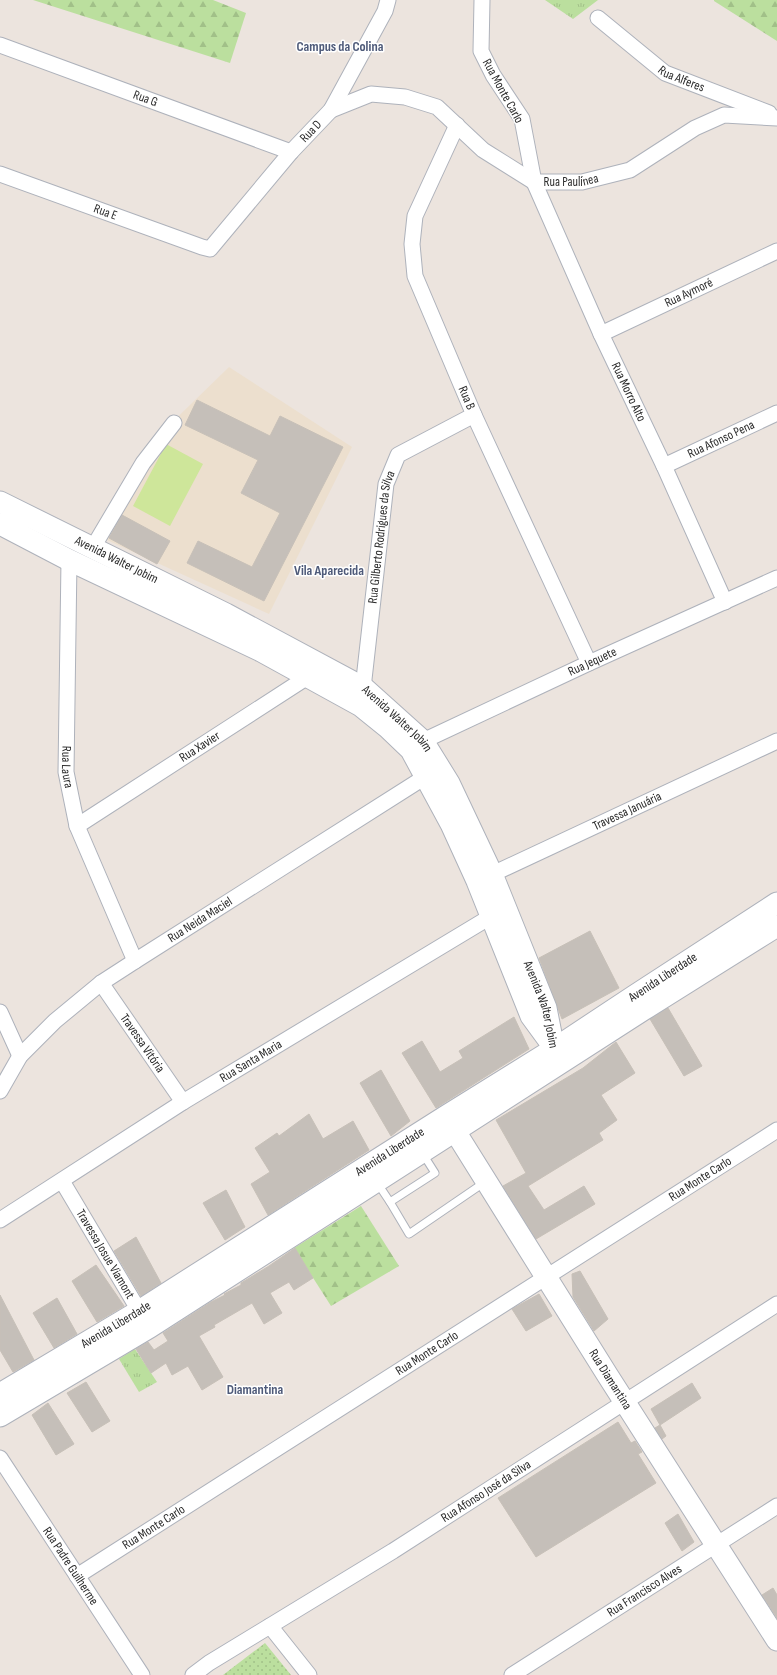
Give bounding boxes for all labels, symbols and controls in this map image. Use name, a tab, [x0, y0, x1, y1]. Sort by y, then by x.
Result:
district label: Campus da Colina	[297, 38, 384, 55]
street label: Rua Monte Carlo	[479, 56, 527, 126]
street label: Rua Alferes	[654, 62, 707, 96]
street label: Rua G	[131, 87, 160, 110]
street label: Rua D	[296, 117, 325, 146]
street label: Rua Paulínea	[544, 170, 600, 190]
street label: Rua E	[91, 200, 119, 224]
street label: Rua Aymoré	[662, 274, 715, 311]
street label: Rua Morro Alto	[608, 360, 650, 424]
street label: Rua B	[455, 384, 479, 412]
street label: Rua Afonso Pena	[685, 417, 757, 462]
street label: Rua Gilberto Rodrigues da Silva	[365, 468, 399, 605]
street label: Avenida Walter Jobim	[71, 532, 161, 587]
district label: Vila Aparecida	[294, 562, 364, 579]
street label: Rua Jequete	[565, 644, 619, 680]
street label: Avenida Walter Jobim	[358, 681, 436, 755]
street label: Rua Xavier	[176, 728, 223, 766]
street label: Rua Laura	[58, 746, 77, 789]
street label: Travessa Januária	[590, 788, 664, 834]
street label: Rua Neida Maciel	[165, 893, 235, 946]
street label: Avenida Liberdade	[625, 949, 700, 1006]
street label: Avenida Walter Jobim	[519, 958, 562, 1050]
street label: Travessa Vitória	[117, 1011, 168, 1076]
street label: Rua Santa Maria	[217, 1036, 285, 1086]
street label: Avenida Liberdade	[351, 1124, 427, 1180]
street label: Rua Monte Carlo	[666, 1153, 735, 1205]
street label: Travessa Josue Viamont	[73, 1206, 138, 1302]
street label: Avenida Liberdade	[77, 1298, 154, 1352]
street label: Rua Monte Carlo	[393, 1327, 461, 1379]
street label: Rua Diamantina	[585, 1346, 635, 1413]
district label: Diamantina	[227, 1381, 284, 1398]
street label: Rua Afonso José da Silva	[438, 1456, 534, 1526]
street label: Rua Monte Carlo	[119, 1501, 188, 1553]
street label: Rua Padre Guilherme	[39, 1524, 102, 1608]
street label: Rua Francisco Alves	[604, 1561, 685, 1620]

